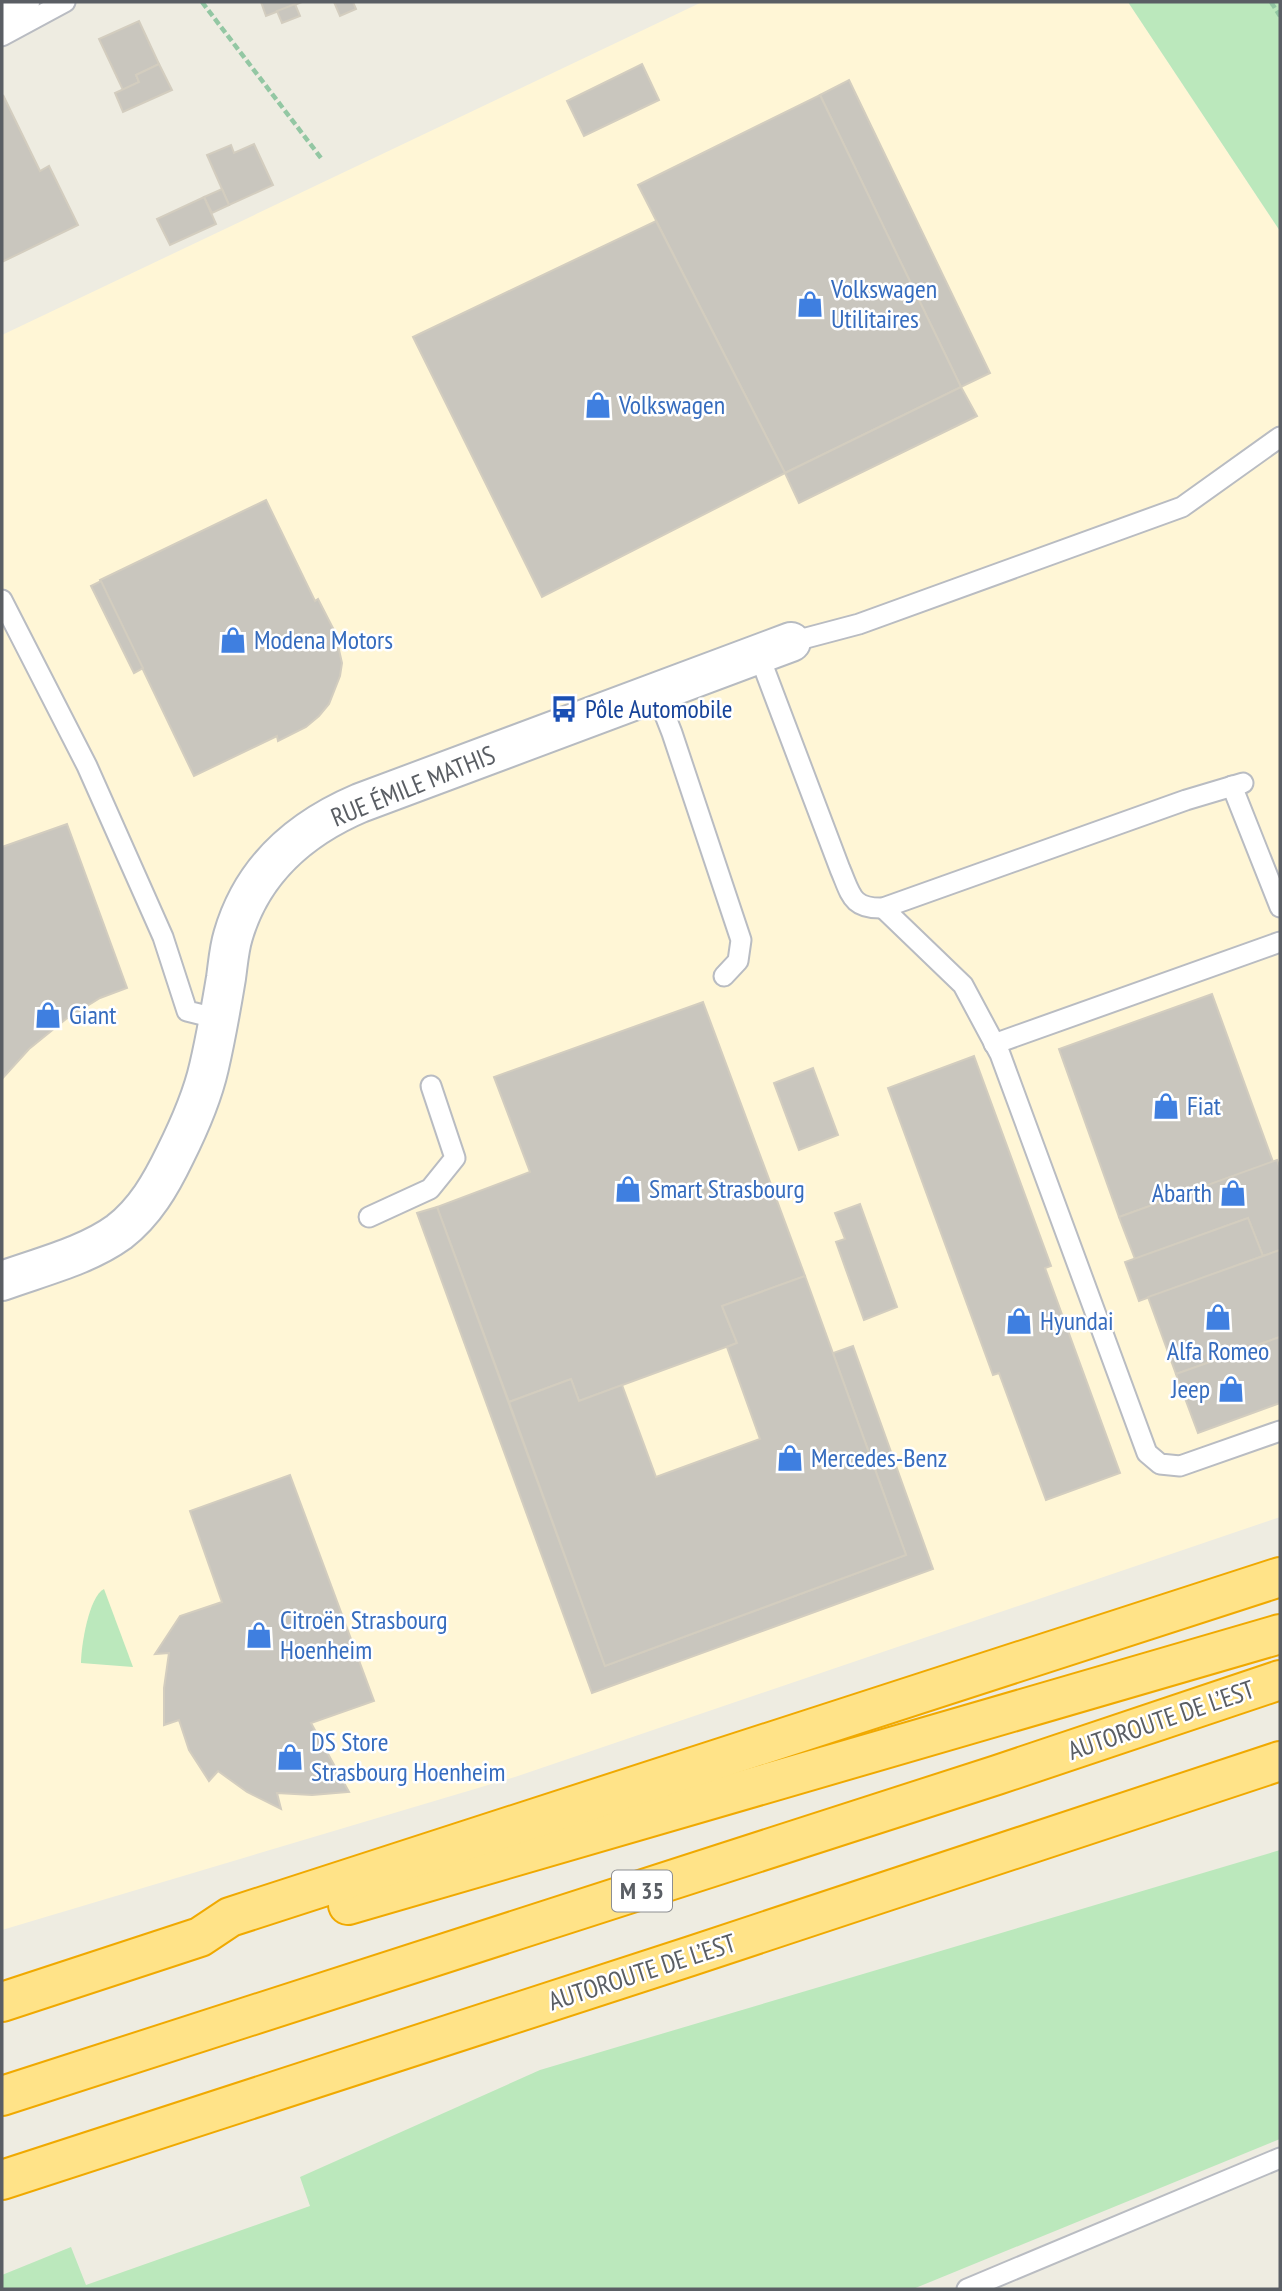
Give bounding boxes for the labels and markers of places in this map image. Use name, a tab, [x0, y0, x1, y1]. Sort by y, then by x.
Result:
place label: Volkswagen Utilitaires	[830, 272, 937, 335]
shop icon: Volkswagen Utilitaires	[795, 289, 825, 319]
place label: Volkswagen	[618, 388, 725, 421]
shop icon: Volkswagen	[583, 390, 613, 420]
place label: Modena Motors	[254, 623, 393, 656]
shop icon: Modena Motors	[218, 625, 248, 655]
place label: Pôle Automobile	[585, 692, 732, 725]
bus stop icon: Pôle Automobile	[549, 694, 579, 724]
place label: Giant	[69, 998, 116, 1031]
shop icon: Giant	[33, 1000, 63, 1030]
place label: Fiat	[1187, 1089, 1221, 1122]
shop icon: Fiat	[1151, 1091, 1181, 1121]
place label: Smart Strasbourg	[649, 1172, 805, 1205]
shop icon: Smart Strasbourg	[613, 1174, 643, 1204]
place label: Abarth	[1152, 1176, 1212, 1209]
shop icon: Abarth	[1218, 1178, 1248, 1208]
shop icon: Alfa Romeo	[1203, 1302, 1233, 1332]
place label: Hyundai	[1040, 1304, 1114, 1337]
shop icon: Hyundai	[1004, 1306, 1034, 1336]
place label: Alfa Romeo	[1167, 1334, 1269, 1367]
place label: Jeep	[1170, 1372, 1210, 1405]
shop icon: Jeep	[1216, 1374, 1246, 1404]
place label: Mercedes-Benz	[811, 1441, 947, 1474]
shop icon: Mercedes-Benz	[775, 1443, 805, 1473]
place label: Citroën Strasbourg Hoenheim	[280, 1603, 447, 1666]
shop icon: Citroën Strasbourg Hoenheim	[244, 1620, 274, 1650]
place label: DS Store Strasbourg Hoenheim	[311, 1725, 505, 1788]
shop icon: DS Store Strasbourg Hoenheim	[275, 1742, 305, 1772]

